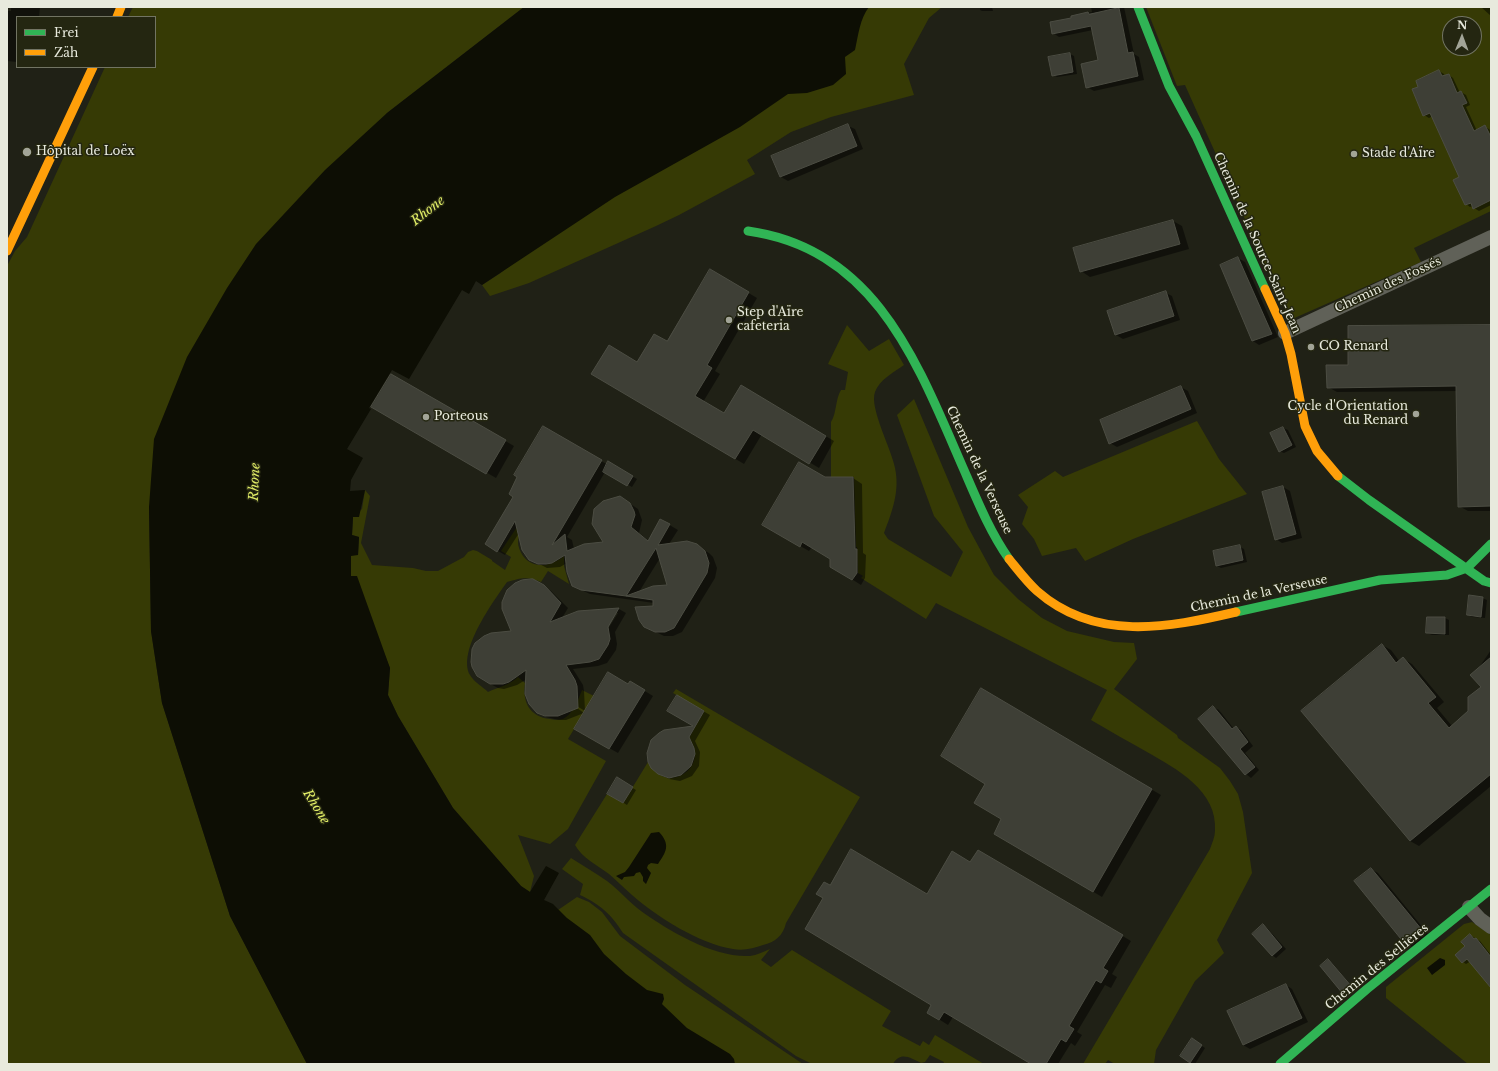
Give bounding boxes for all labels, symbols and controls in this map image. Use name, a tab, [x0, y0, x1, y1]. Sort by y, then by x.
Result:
legend	[16, 16, 156, 68]
north arrow	[1442, 16, 1482, 56]
text: N	[1457, 18, 1467, 32]
text: Frei	[54, 25, 79, 40]
text: Zäh	[54, 45, 78, 60]
place label: Hôpital de Loëx	[36, 145, 134, 159]
marker: Hôpital de Loëx	[21, 146, 33, 158]
place label: Stade d'Aïre	[1362, 147, 1435, 161]
marker: Stade d'Aïre	[1349, 149, 1359, 159]
street label: Chemin de la Source-Saint-Jean	[1210, 150, 1304, 336]
water label: Rhone	[408, 193, 448, 229]
street label: Chemin des Fossés	[1332, 254, 1444, 316]
place label: Step d'Aïre cafeteria	[737, 306, 803, 334]
marker: Step d'Aïre cafeteria	[724, 315, 734, 325]
place label: CO Renard	[1319, 340, 1388, 354]
marker: CO Renard	[1306, 342, 1316, 352]
place label: Cycle d'Orientation du Renard	[1287, 400, 1408, 428]
street label: Chemin de la Verseuse	[943, 404, 1015, 536]
marker: Cycle d'Orientation du Renard	[1411, 409, 1421, 419]
place label: Porteous	[434, 410, 488, 424]
marker: Porteous	[421, 412, 431, 422]
water label: Rhone	[246, 463, 264, 501]
street label: Chemin de la Verseuse	[1189, 572, 1329, 616]
water label: Rhone	[299, 787, 333, 827]
street label: Chemin des Sellières	[1322, 921, 1432, 1013]

